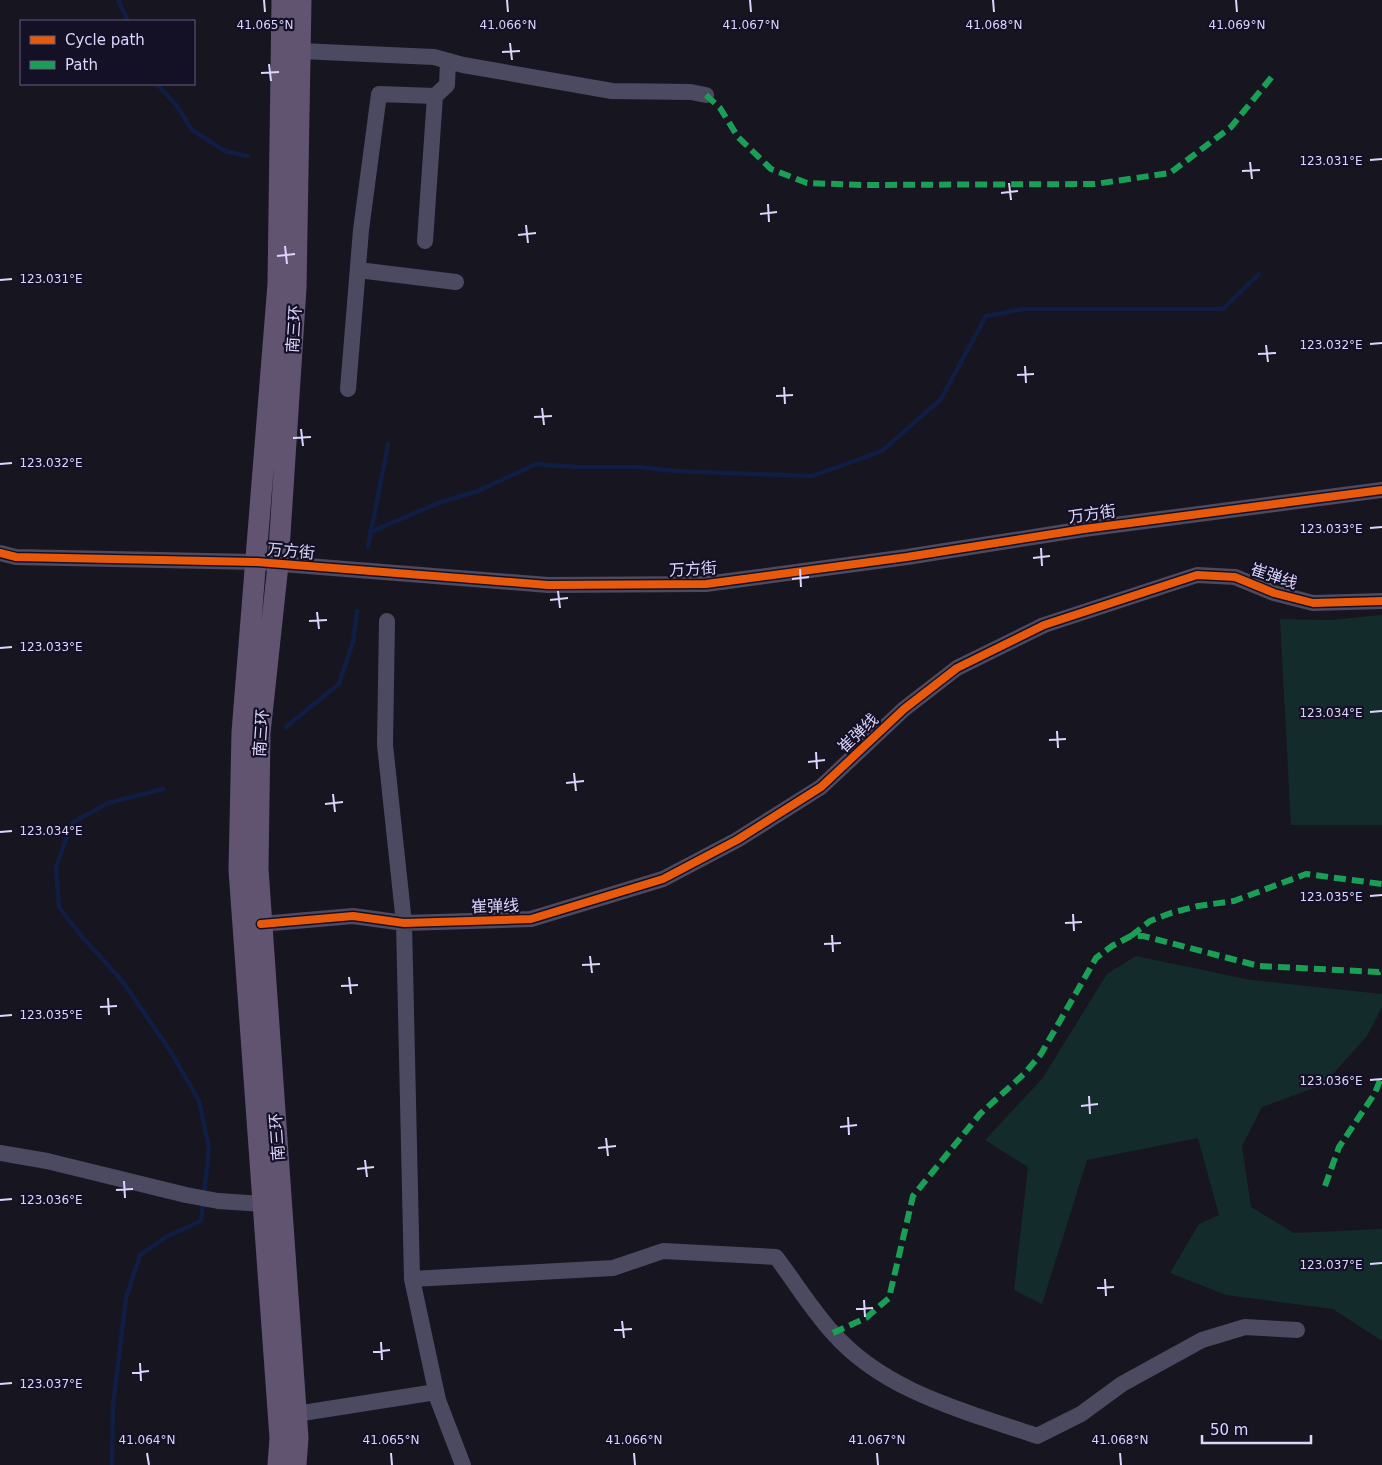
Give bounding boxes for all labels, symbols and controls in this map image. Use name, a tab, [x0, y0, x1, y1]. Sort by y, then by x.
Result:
text: 41.065°N	[237, 18, 293, 32]
text: 41.066°N	[480, 18, 536, 32]
text: 41.067°N	[723, 18, 779, 32]
text: 41.068°N	[966, 18, 1022, 32]
text: 41.069°N	[1209, 18, 1265, 32]
legend	[20, 20, 195, 85]
text: Cycle path	[65, 31, 145, 49]
text: Path	[65, 56, 98, 74]
text: 123.031°E	[1299, 154, 1363, 168]
text: 123.031°E	[19, 272, 83, 286]
street label: 南三环	[283, 304, 305, 354]
text: 123.032°E	[1299, 338, 1363, 352]
text: 123.032°E	[19, 456, 83, 470]
street label: 万方街	[1067, 501, 1117, 527]
text: 123.033°E	[1299, 522, 1363, 536]
street label: 万方街	[266, 539, 316, 563]
street label: 万方街	[669, 558, 717, 580]
street label: 崔弹线	[1248, 559, 1300, 593]
text: 123.033°E	[19, 640, 83, 654]
text: 123.034°E	[1299, 706, 1363, 720]
street label: 南三环	[250, 708, 272, 758]
street label: 崔弹线	[834, 710, 882, 756]
text: 123.034°E	[19, 824, 83, 838]
text: 123.035°E	[1299, 890, 1363, 904]
street label: 崔弹线	[471, 896, 519, 916]
text: 123.035°E	[19, 1008, 83, 1022]
text: 123.036°E	[1299, 1074, 1363, 1088]
street label: 南三环	[266, 1112, 288, 1162]
text: 123.036°E	[19, 1193, 83, 1207]
text: 123.037°E	[1299, 1258, 1363, 1272]
text: 123.037°E	[19, 1377, 83, 1391]
scale bar	[1202, 1412, 1311, 1444]
text: 50 m	[1210, 1421, 1248, 1439]
text: 41.064°N	[119, 1433, 175, 1447]
text: 41.065°N	[363, 1433, 419, 1447]
text: 41.066°N	[606, 1433, 662, 1447]
text: 41.067°N	[849, 1433, 905, 1447]
text: 41.068°N	[1092, 1433, 1148, 1447]

